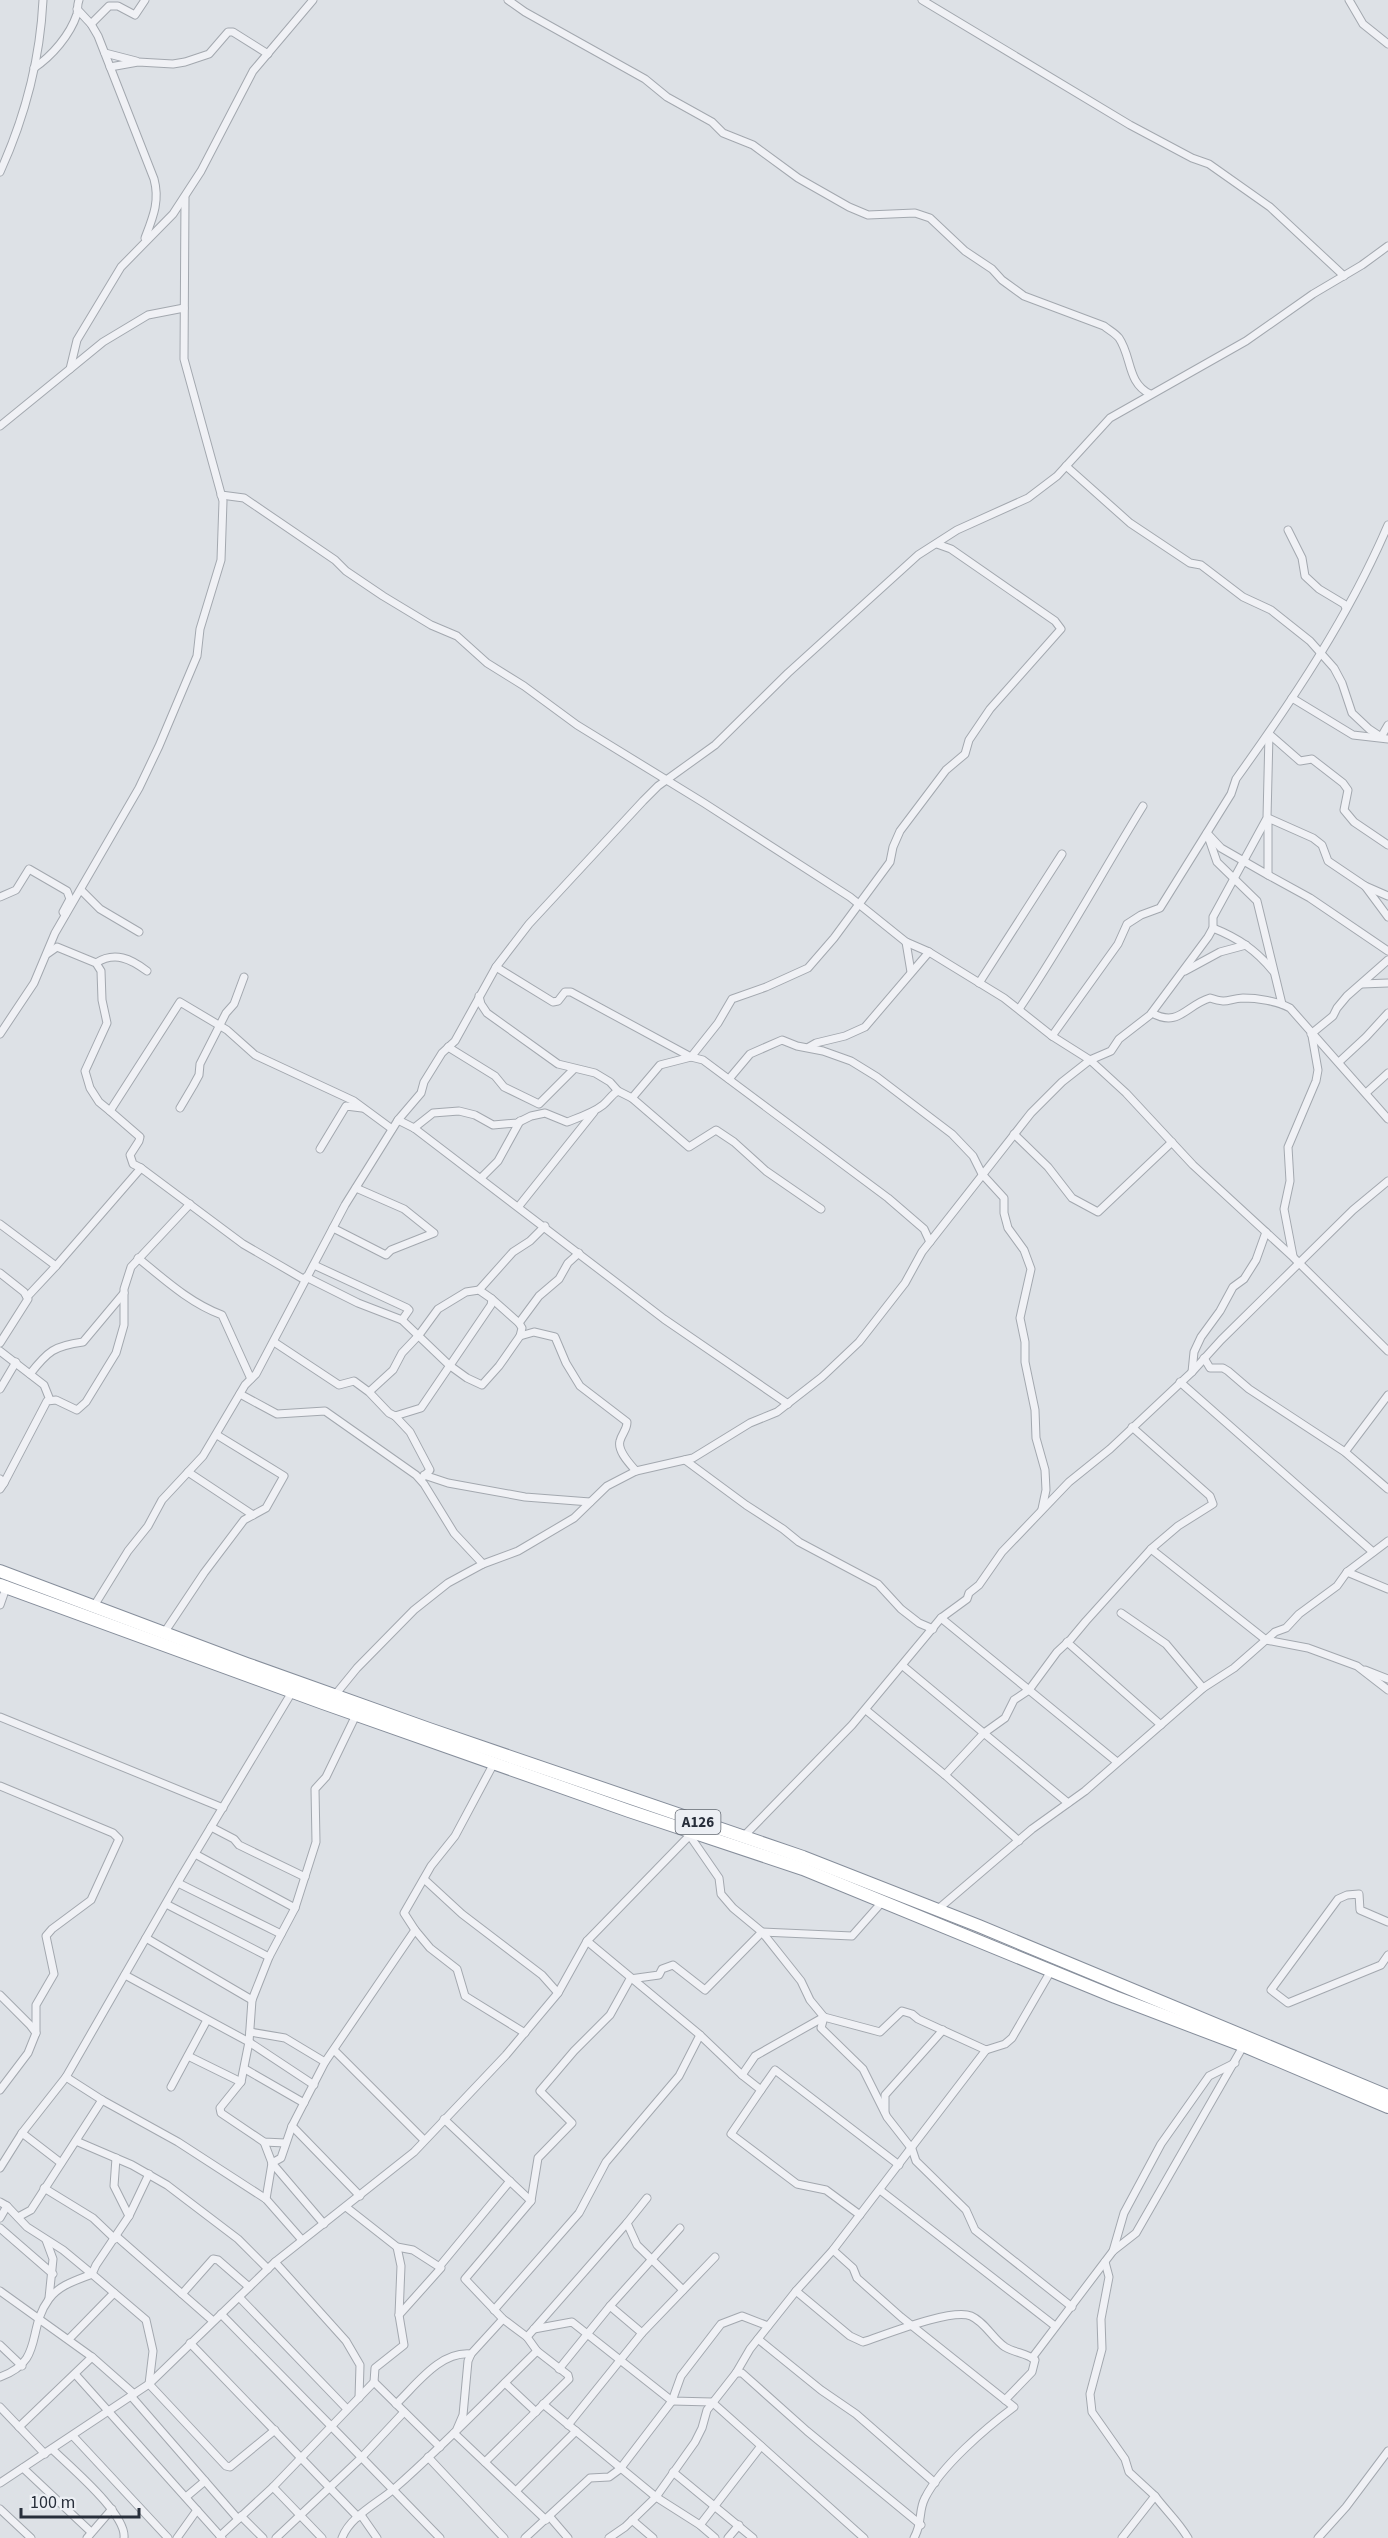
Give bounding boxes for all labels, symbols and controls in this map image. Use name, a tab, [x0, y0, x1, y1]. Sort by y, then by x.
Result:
road number: A126	[676, 1810, 720, 1834]
scale bar	[21, 2481, 140, 2519]
text: 100 m	[30, 2490, 75, 2515]

